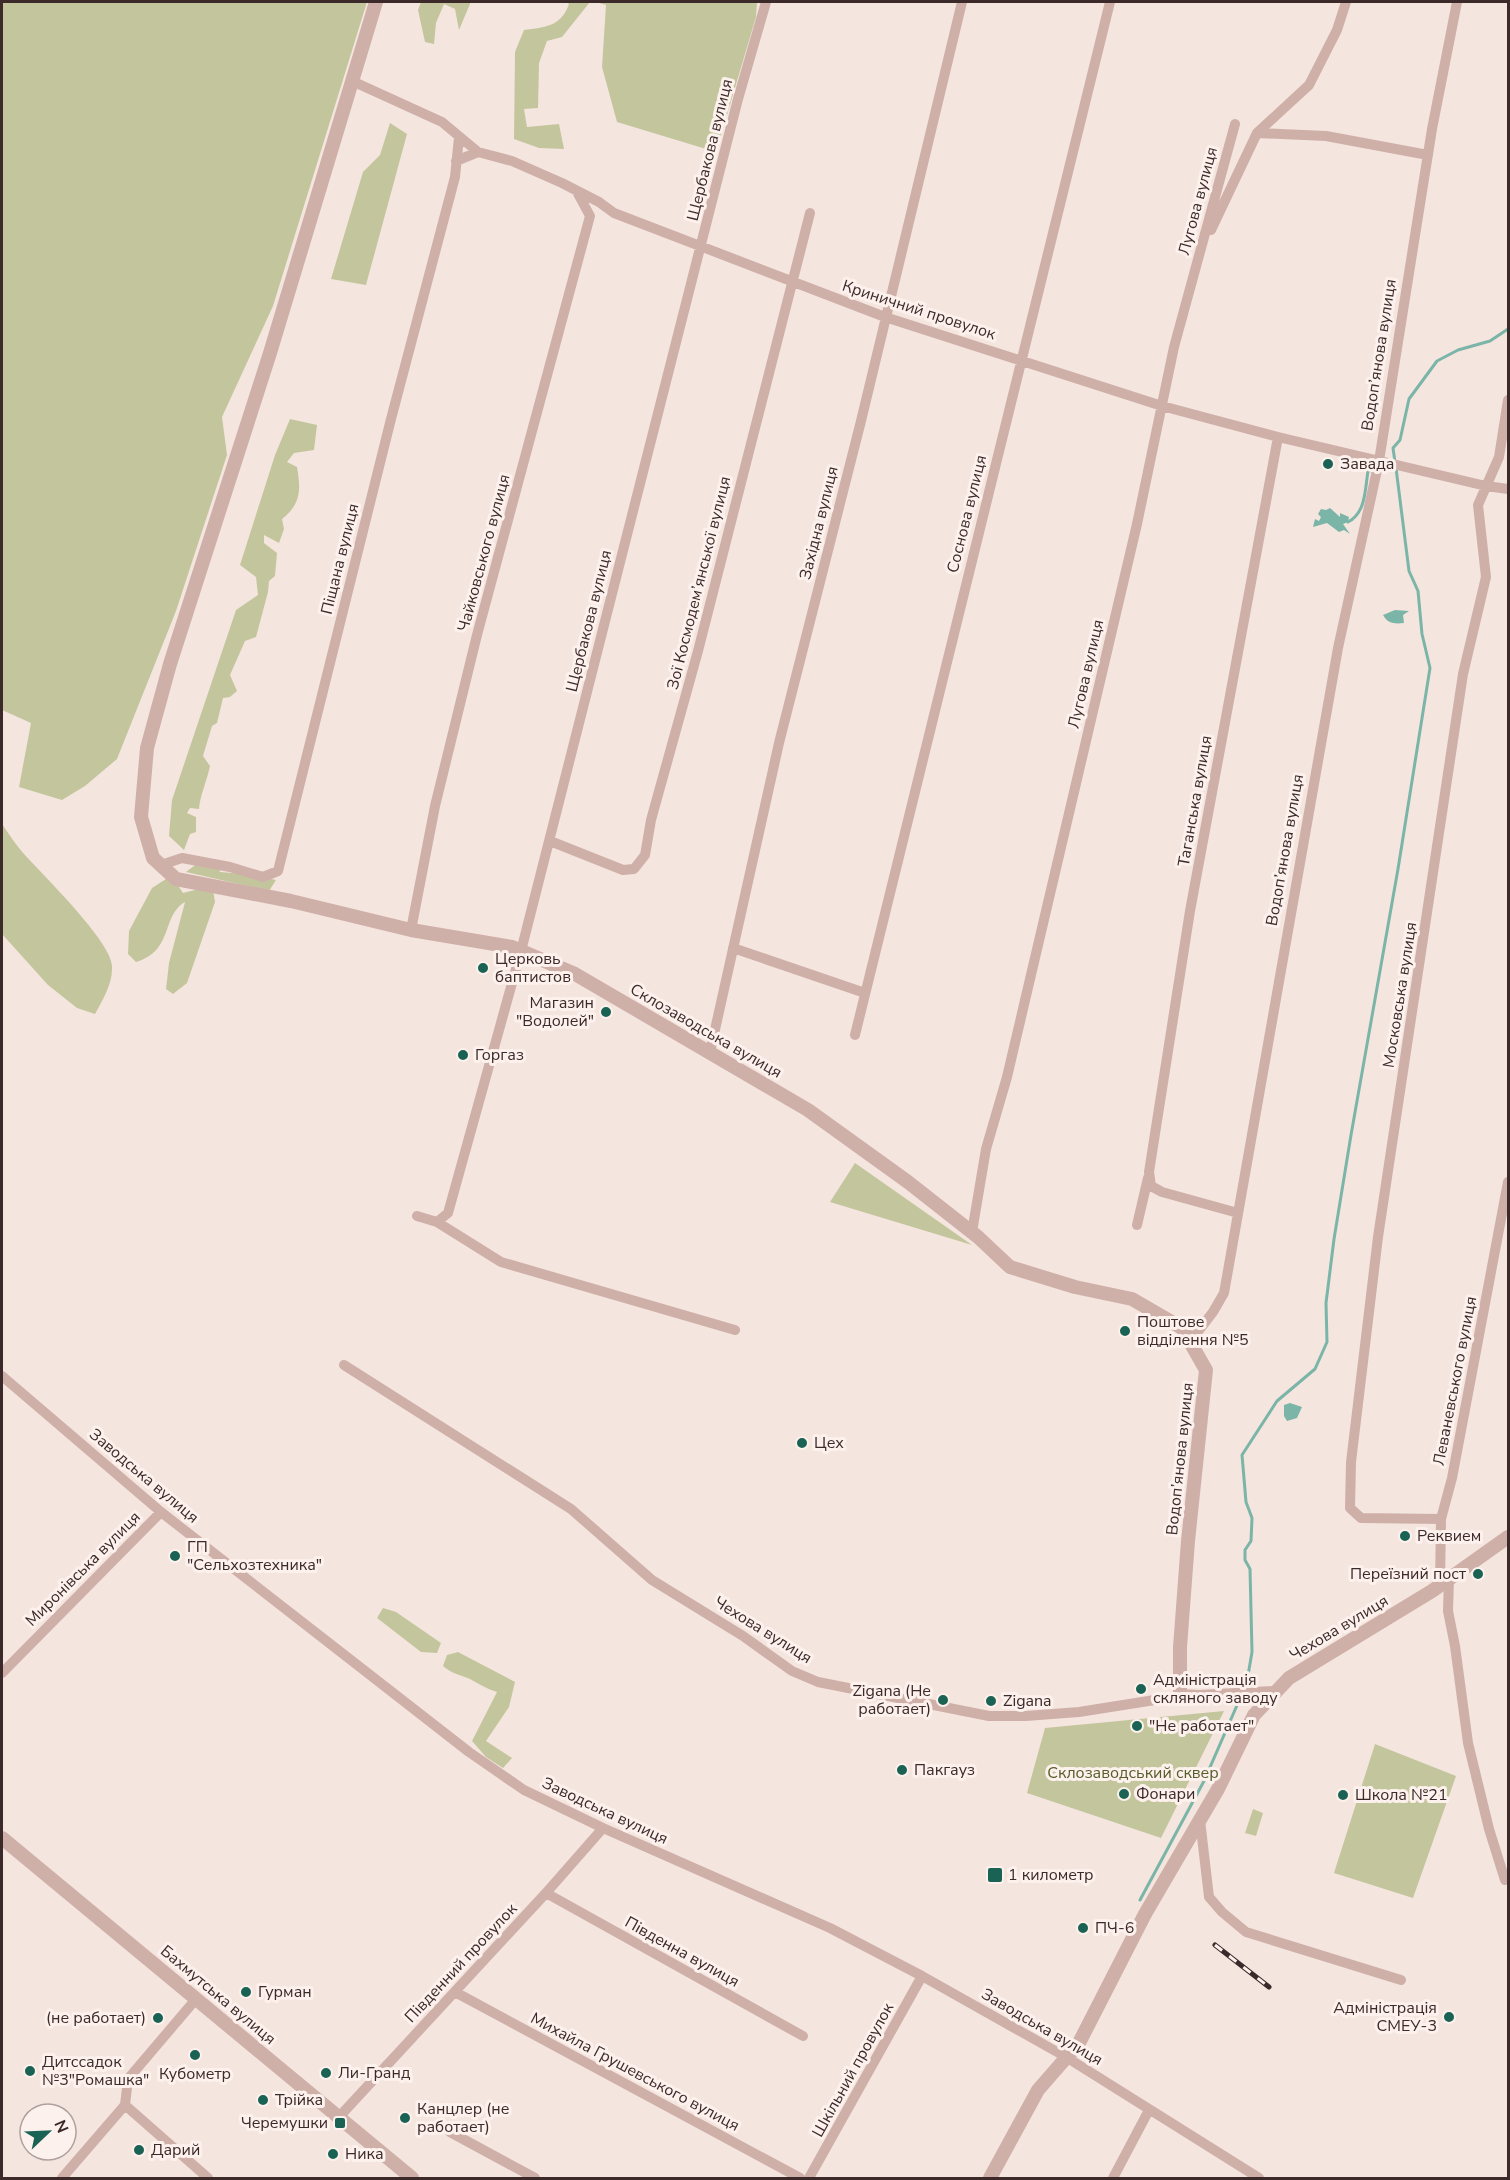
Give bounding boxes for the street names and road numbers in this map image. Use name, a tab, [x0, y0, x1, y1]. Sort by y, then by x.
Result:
street label: Щербакова вулиця	[682, 77, 738, 223]
street label: Лугова вулиця	[1173, 144, 1223, 258]
street label: Криничний провулок	[839, 275, 999, 345]
street label: Водоп’янова вулиця	[1356, 278, 1402, 432]
street label: Соснова вулиця	[942, 453, 992, 575]
street label: Західна вулиця	[794, 464, 844, 582]
street label: Чайковського вулиця	[452, 472, 516, 634]
street label: Зої Космодем’янської вулиця	[662, 474, 736, 692]
street label: Піщана вулиця	[316, 501, 364, 617]
street label: Щербакова вулиця	[561, 548, 617, 694]
street label: Лугова вулиця	[1063, 617, 1109, 731]
street label: Таганська вулиця	[1173, 734, 1217, 868]
street label: Водоп’янова вулиця	[1261, 773, 1309, 927]
street label: Московська вулиця	[1378, 921, 1422, 1069]
street label: Склозаводська вулиця	[626, 978, 786, 1084]
street label: Леваневського вулиця	[1428, 1295, 1482, 1467]
street label: Водоп’янова вулиця	[1161, 1382, 1199, 1536]
street label: Заводська вулиця	[85, 1424, 203, 1528]
street label: Миронівська вулиця	[21, 1507, 145, 1631]
street label: Чехова вулиця	[1285, 1590, 1393, 1666]
street label: Чехова вулиця	[710, 1591, 816, 1669]
street label: Заводська вулиця	[538, 1772, 672, 1850]
street label: Південний провулок	[400, 1898, 523, 2027]
street label: Південна вулиця	[621, 1911, 743, 1993]
street label: Бахмутська вулиця	[156, 1940, 280, 2050]
street label: Заводська вулиця	[977, 1983, 1107, 2071]
street label: Шкільний провулок	[807, 1998, 899, 2141]
street label: Михайла Грушевського вулиця	[527, 2007, 743, 2137]

